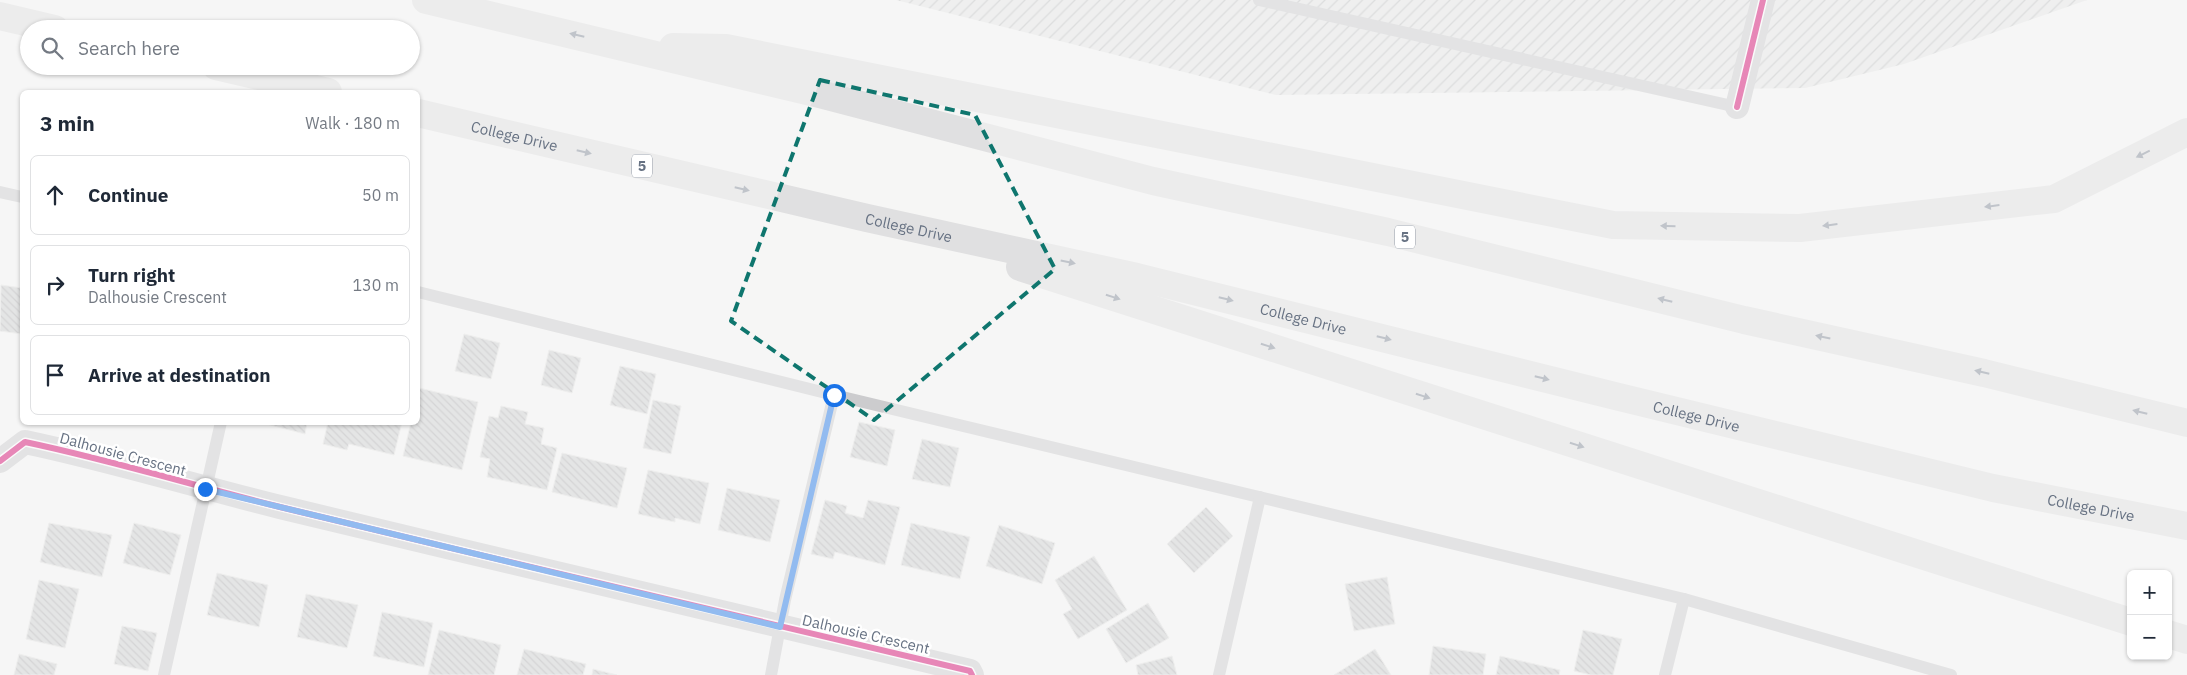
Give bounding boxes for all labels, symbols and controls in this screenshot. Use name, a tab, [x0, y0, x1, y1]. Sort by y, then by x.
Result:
search box	[20, 20, 420, 75]
one-way arrow	[569, 31, 584, 39]
icon: search	[38, 34, 66, 62]
text: Search here	[78, 36, 180, 60]
text: 3 min	[40, 109, 95, 137]
text: Walk · 180 m	[305, 113, 400, 133]
street label: College Drive	[469, 116, 560, 155]
one-way arrow	[577, 148, 592, 156]
one-way arrow	[2136, 150, 2151, 158]
road number: 5	[632, 154, 652, 178]
icon: ahead	[41, 181, 69, 209]
text: Continue	[88, 183, 168, 207]
text: 50 m	[362, 185, 399, 205]
one-way arrow	[735, 185, 750, 193]
one-way arrow	[1983, 202, 1999, 210]
street label: College Drive	[864, 208, 954, 246]
one-way arrow	[1822, 221, 1838, 229]
one-way arrow	[1660, 222, 1676, 230]
road number: 5	[1395, 226, 1415, 248]
one-way arrow	[1061, 258, 1076, 266]
text: Turn right	[88, 263, 175, 287]
icon: right	[41, 271, 69, 299]
text: 130 m	[352, 275, 399, 295]
text: Dalhousie Crescent	[88, 287, 227, 307]
one-way arrow	[1106, 293, 1121, 301]
one-way arrow	[1219, 295, 1234, 303]
one-way arrow	[1658, 296, 1673, 304]
street label: College Drive	[1258, 299, 1349, 338]
one-way arrow	[1816, 333, 1831, 341]
one-way arrow	[1376, 334, 1392, 342]
one-way arrow	[1261, 343, 1276, 351]
icon: arrive	[41, 361, 69, 389]
text: Arrive at destination	[88, 363, 271, 387]
one-way arrow	[1974, 368, 1990, 376]
one-way arrow	[1534, 374, 1549, 382]
route start	[823, 384, 846, 407]
one-way arrow	[1415, 393, 1430, 400]
street label: College Drive	[1651, 396, 1742, 436]
one-way arrow	[2132, 407, 2147, 415]
street label: Dalhousie Crescent	[58, 428, 188, 480]
one-way arrow	[1570, 442, 1585, 450]
route end	[194, 478, 217, 501]
street label: College Drive	[2046, 489, 2136, 525]
map controls	[2127, 570, 2172, 660]
button: +	[2127, 570, 2172, 615]
street label: Dalhousie Crescent	[800, 610, 932, 658]
button: −	[2127, 615, 2172, 660]

